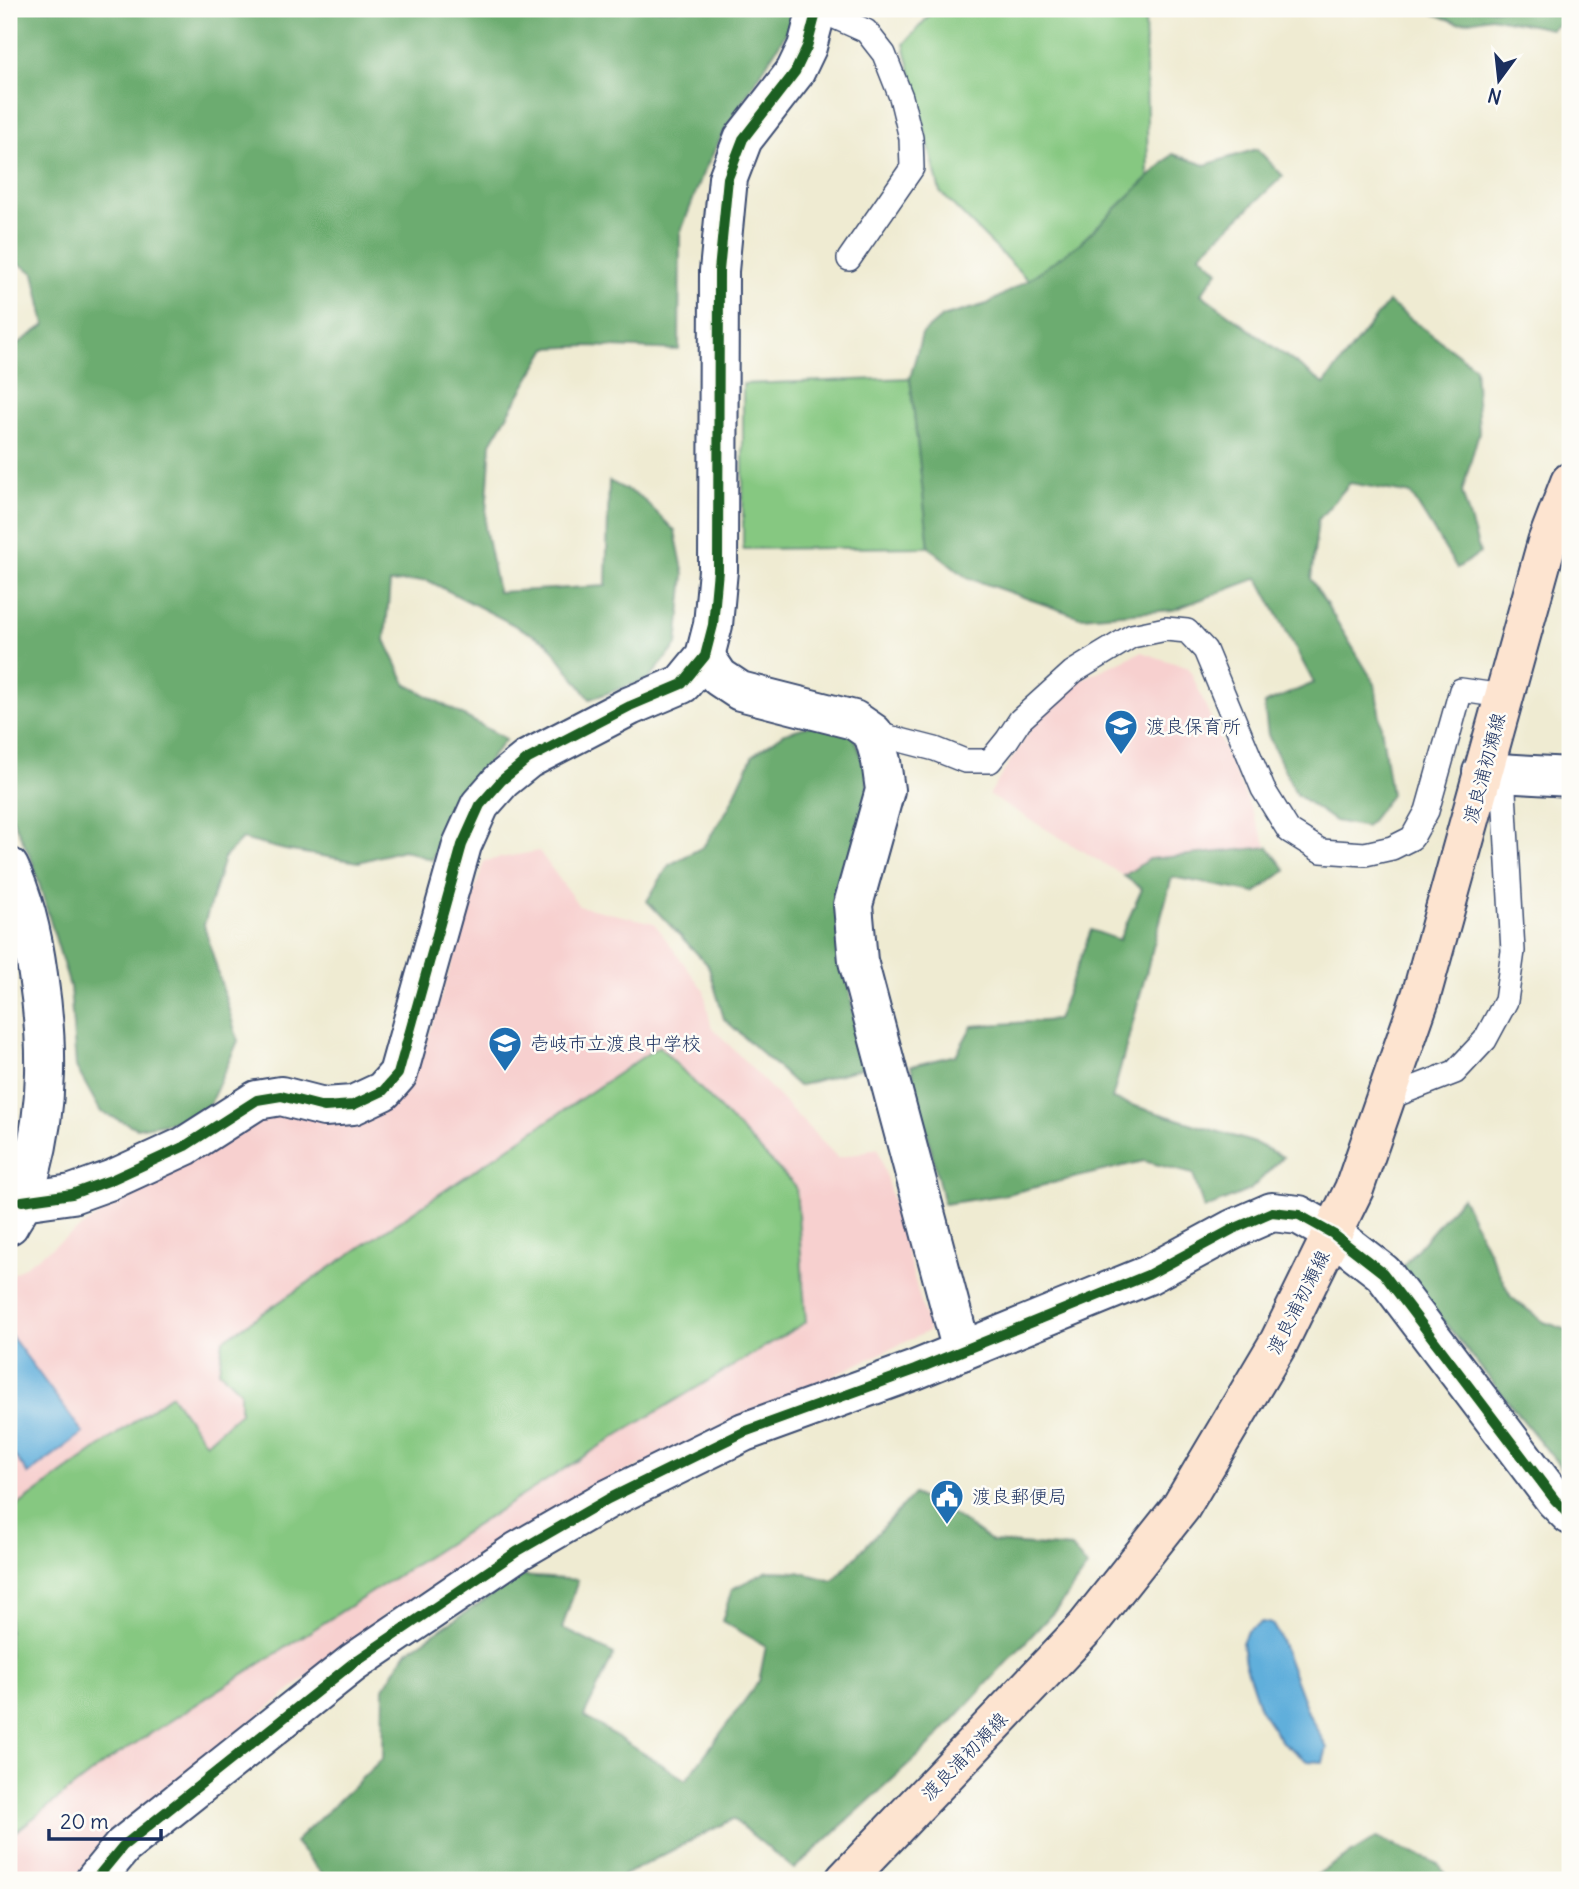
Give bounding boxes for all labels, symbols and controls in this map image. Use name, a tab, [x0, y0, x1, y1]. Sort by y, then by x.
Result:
north arrow	[1464, 46, 1534, 116]
text: N	[1485, 83, 1504, 110]
school or university icon: 渡良保育所	[1102, 707, 1140, 756]
street label: 渡良浦初瀬線	[1458, 710, 1510, 826]
place label: 渡良保育所	[1146, 714, 1241, 738]
school or university icon: 壱岐市立渡良中学校	[486, 1024, 524, 1073]
place label: 壱岐市立渡良中学校	[530, 1031, 701, 1055]
street label: 渡良浦初瀬線	[1261, 1246, 1335, 1358]
public building icon: 渡良郵便局	[928, 1477, 966, 1526]
place label: 渡良郵便局	[972, 1484, 1067, 1508]
street label: 渡良浦初瀬線	[916, 1707, 1012, 1805]
scale bar	[49, 1798, 161, 1842]
text: 20 m	[60, 1808, 109, 1835]

